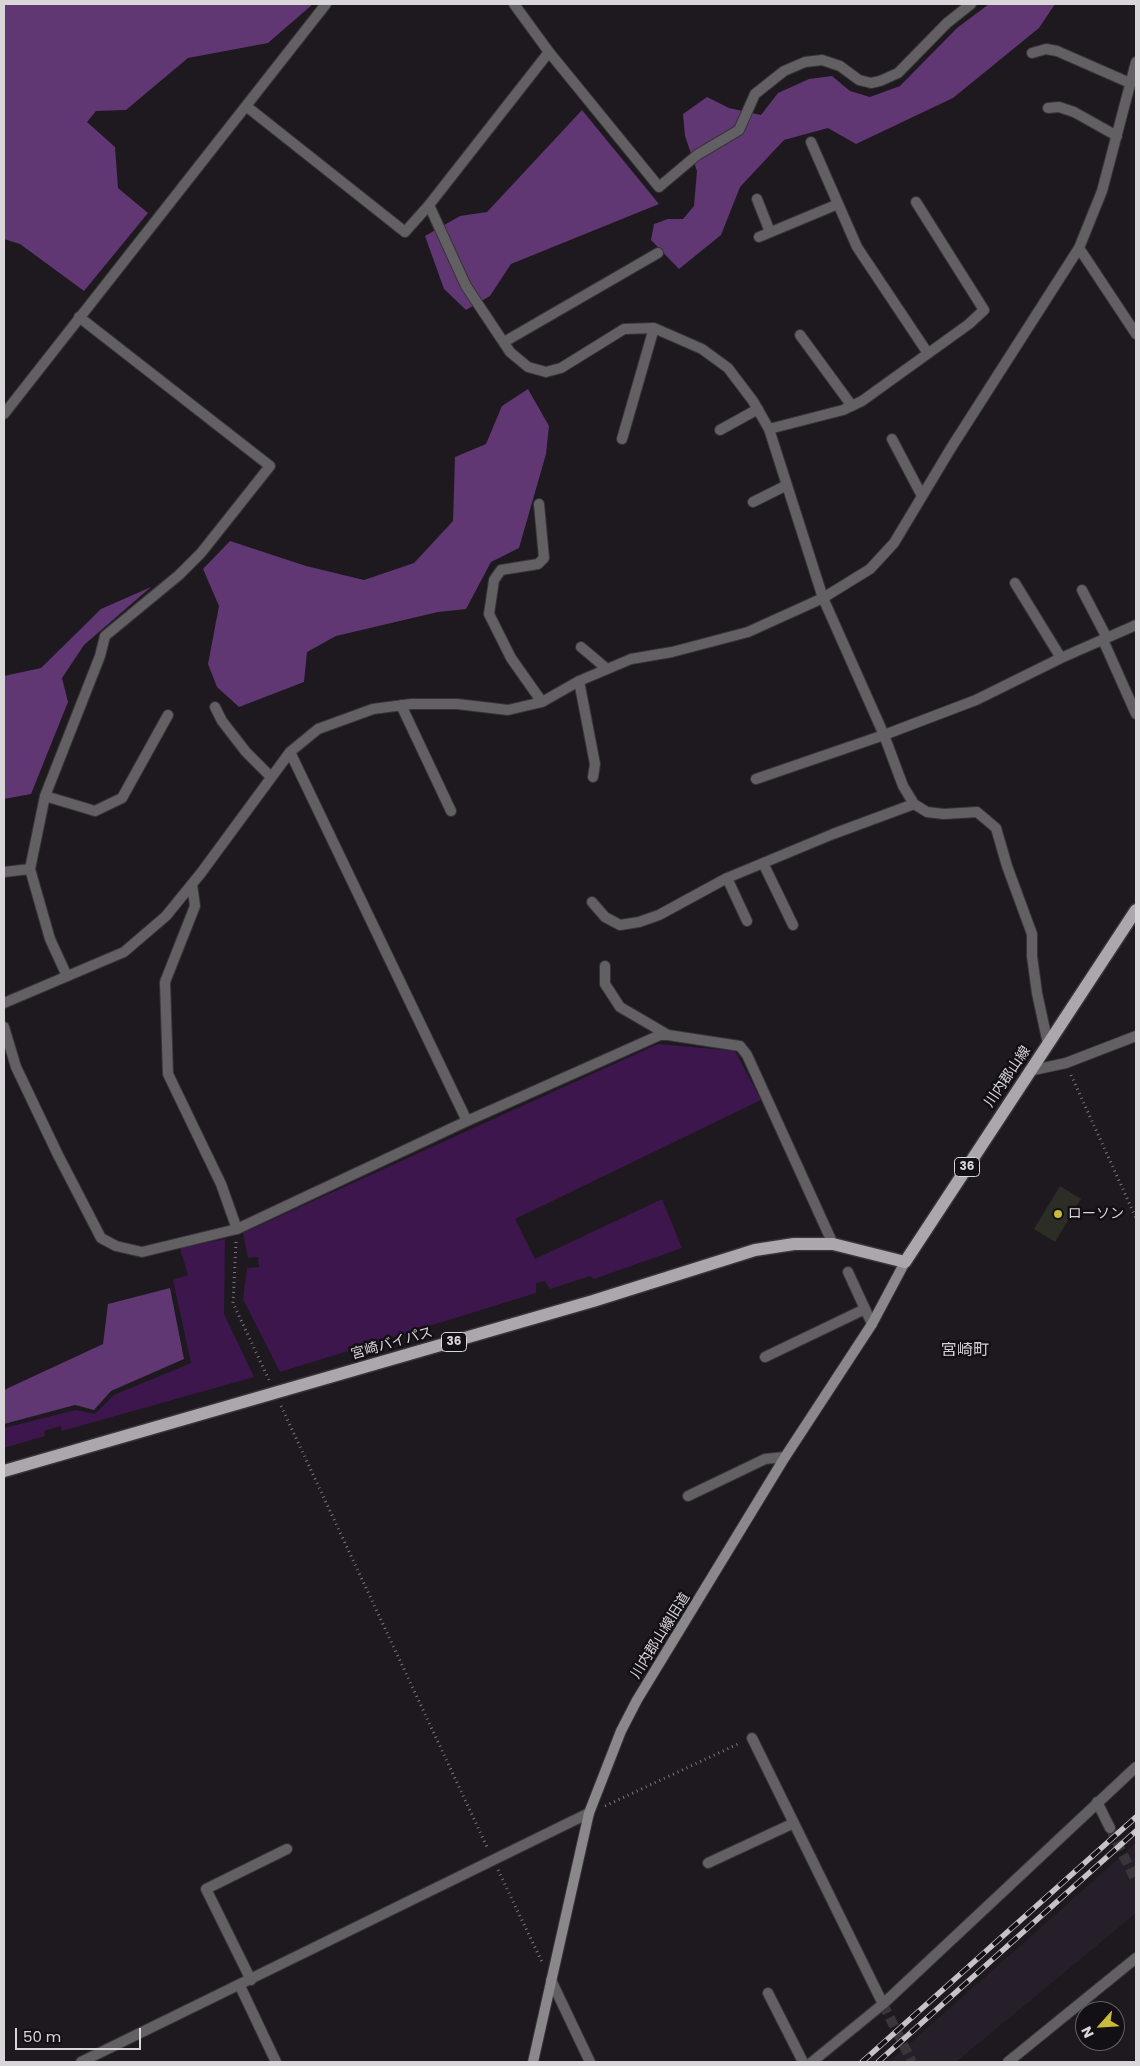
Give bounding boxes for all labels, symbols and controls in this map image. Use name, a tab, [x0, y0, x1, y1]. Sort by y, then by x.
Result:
street label: 川内郡山線	[981, 1043, 1035, 1111]
road number: 36	[954, 1158, 980, 1176]
place label: ローソン	[1068, 1206, 1124, 1222]
marker: ローソン	[1052, 1208, 1064, 1220]
street label: 宮崎バイパス	[349, 1324, 435, 1364]
road number: 36	[442, 1332, 466, 1351]
district label: 宮崎町	[941, 1341, 989, 1361]
street label: 川内郡山線旧道	[628, 1590, 694, 1682]
north arrow	[1075, 2001, 1125, 2051]
scale bar	[18, 2018, 144, 2050]
text: N	[1076, 2023, 1099, 2041]
text: 50 m	[23, 2026, 61, 2047]

